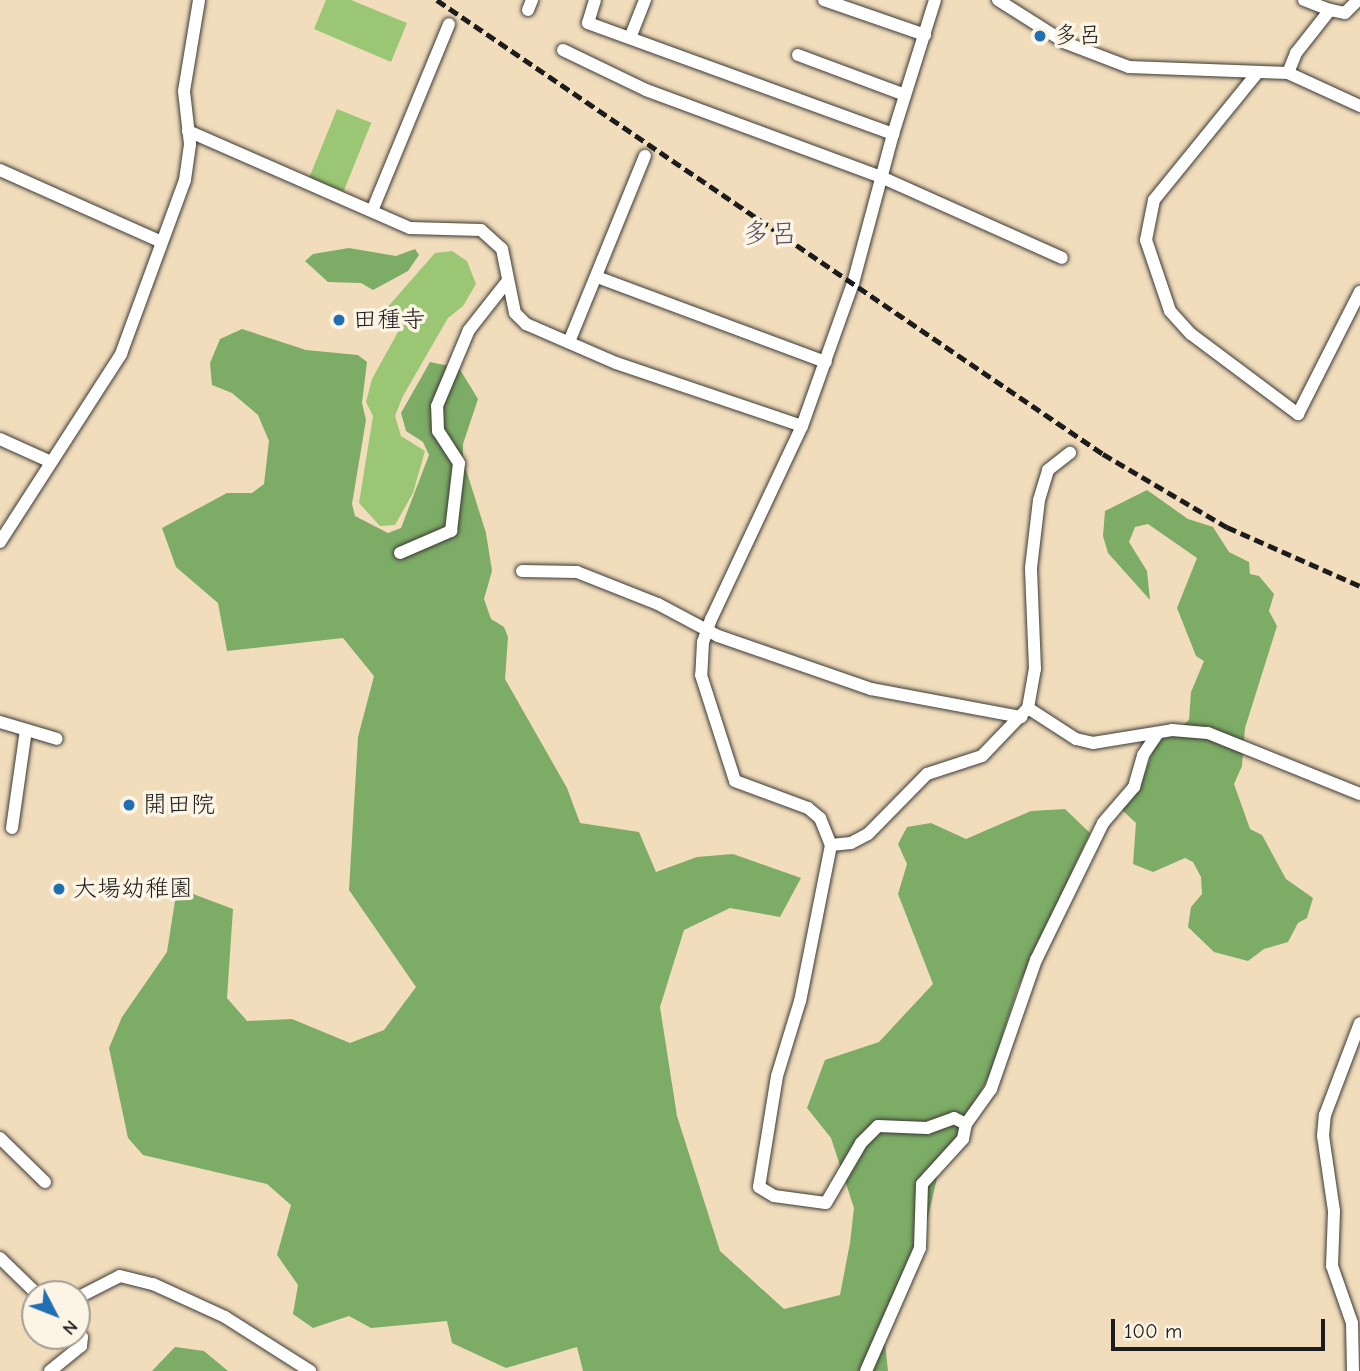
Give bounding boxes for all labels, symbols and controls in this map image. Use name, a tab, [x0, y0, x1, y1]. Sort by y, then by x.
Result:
place label: 多呂	[1054, 22, 1102, 50]
marker: 多呂	[1032, 28, 1048, 44]
district label: 多呂	[742, 217, 798, 251]
place label: 田種寺	[353, 306, 425, 334]
marker: 田種寺	[331, 312, 347, 328]
place label: 開田院	[143, 791, 215, 819]
marker: 開田院	[121, 797, 137, 813]
place label: 大場幼稚園	[73, 875, 193, 903]
marker: 大場幼稚園	[51, 881, 67, 897]
north arrow	[21, 1280, 91, 1350]
scale bar	[1115, 1304, 1328, 1348]
text: N	[58, 1316, 82, 1340]
text: 100 m	[1124, 1319, 1182, 1343]

